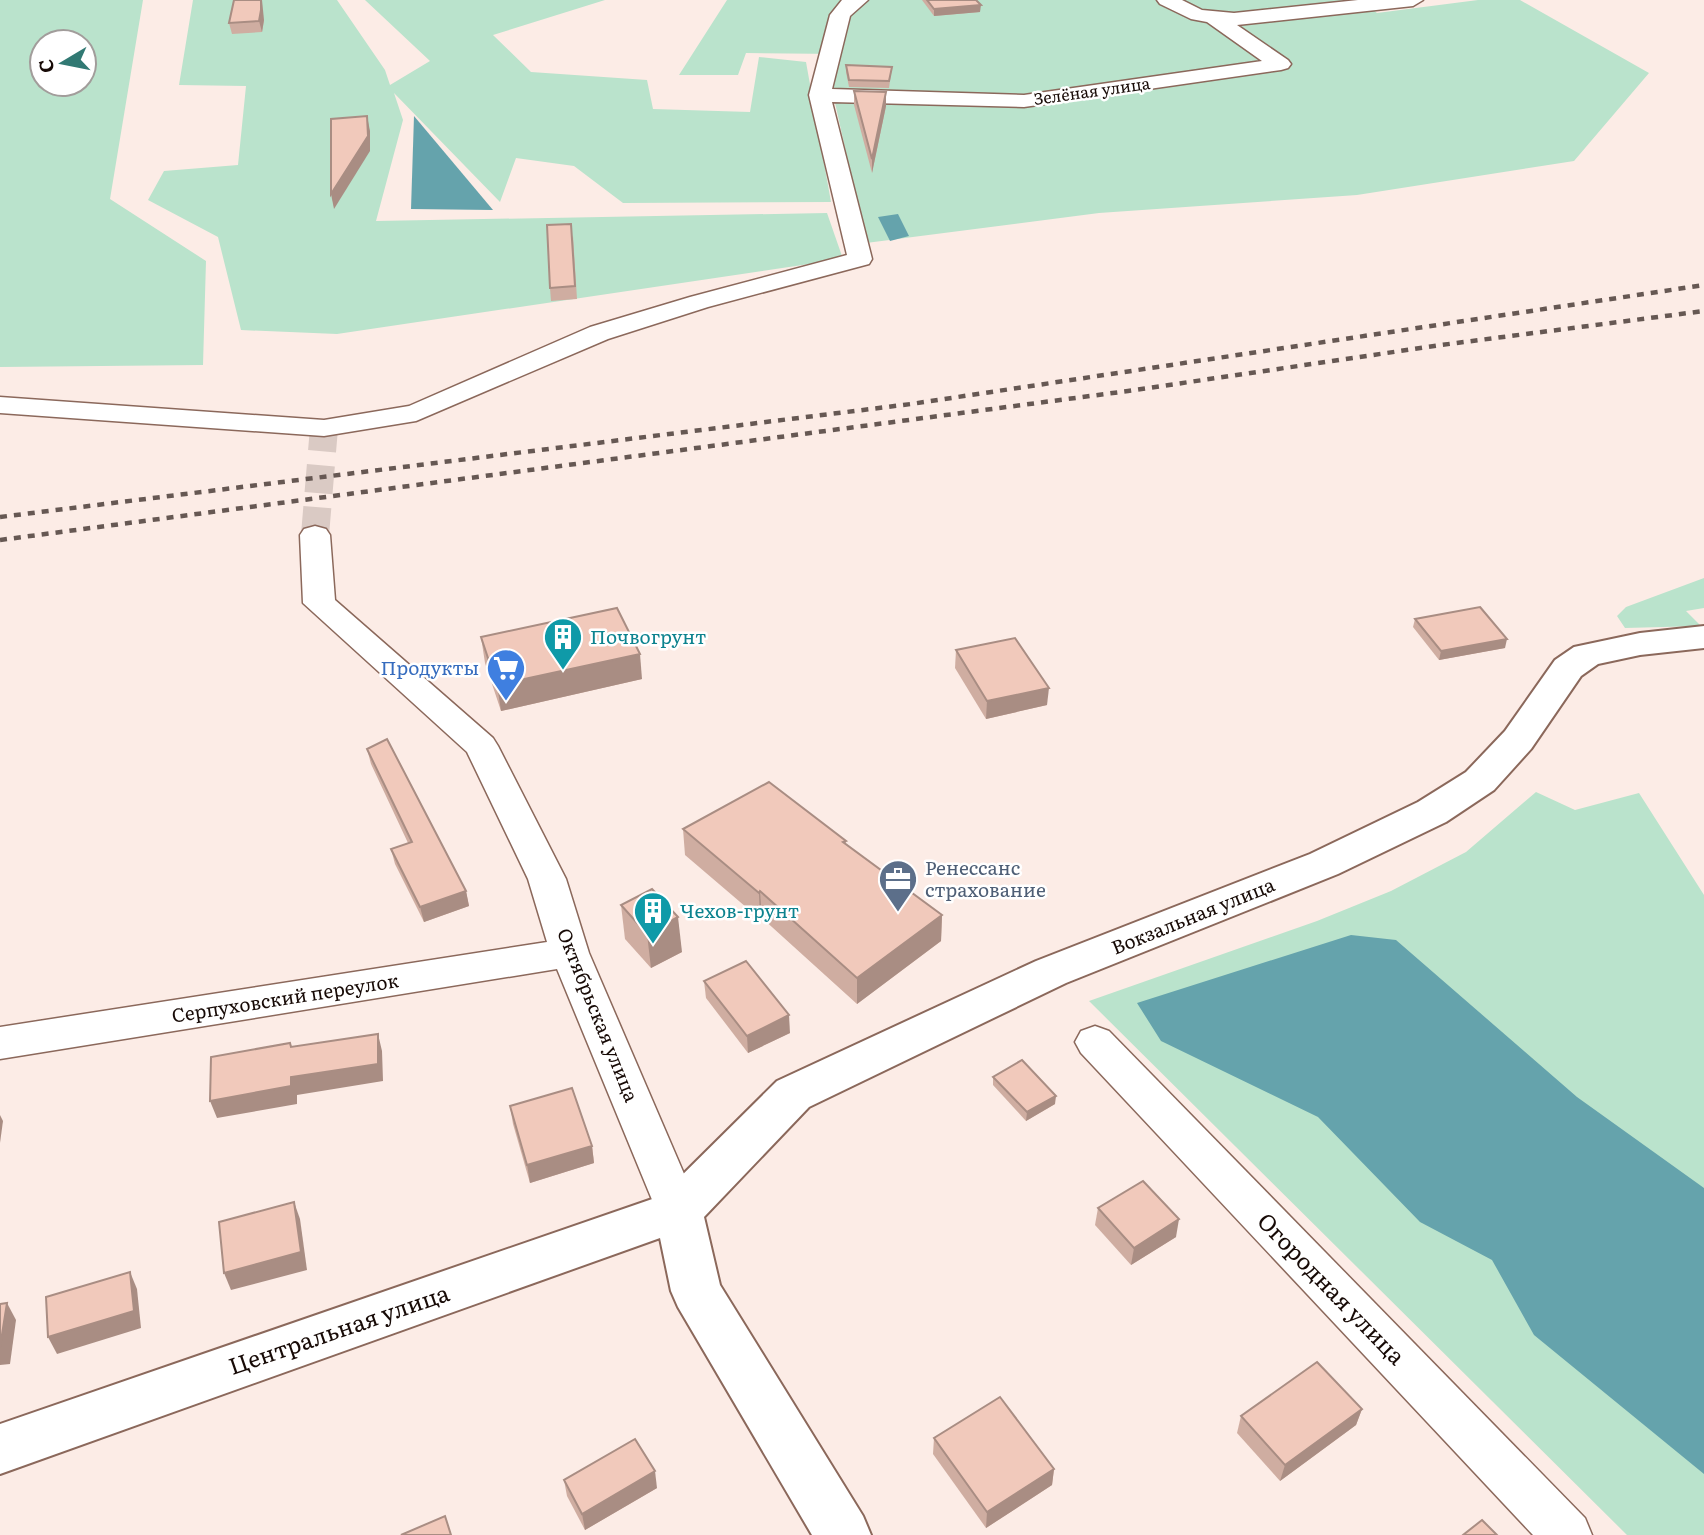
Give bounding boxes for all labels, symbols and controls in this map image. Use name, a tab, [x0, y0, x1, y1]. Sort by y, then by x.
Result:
north arrow	[28, 28, 98, 98]
text: С	[30, 57, 60, 75]
street label: Зелёная улица	[1032, 70, 1152, 110]
building icon: Почвогрунт	[542, 616, 584, 671]
place label: Почвогрунт	[590, 622, 706, 650]
supermarket icon: Продукты	[485, 647, 527, 702]
place label: Продукты	[380, 653, 479, 681]
place label: Ренессанс страхование	[925, 853, 1046, 903]
office icon: Ренессанс страхование	[877, 858, 919, 913]
street label: Вокзальная улица	[1107, 869, 1279, 961]
building icon: Чехов-грунт	[632, 890, 674, 945]
place label: Чехов-грунт	[680, 896, 799, 924]
street label: Октябрьская улица	[551, 924, 647, 1106]
street label: Серпуховский переулок	[169, 965, 401, 1029]
street label: Огородная улица	[1251, 1204, 1415, 1372]
street label: Центральная улица	[223, 1274, 454, 1382]

